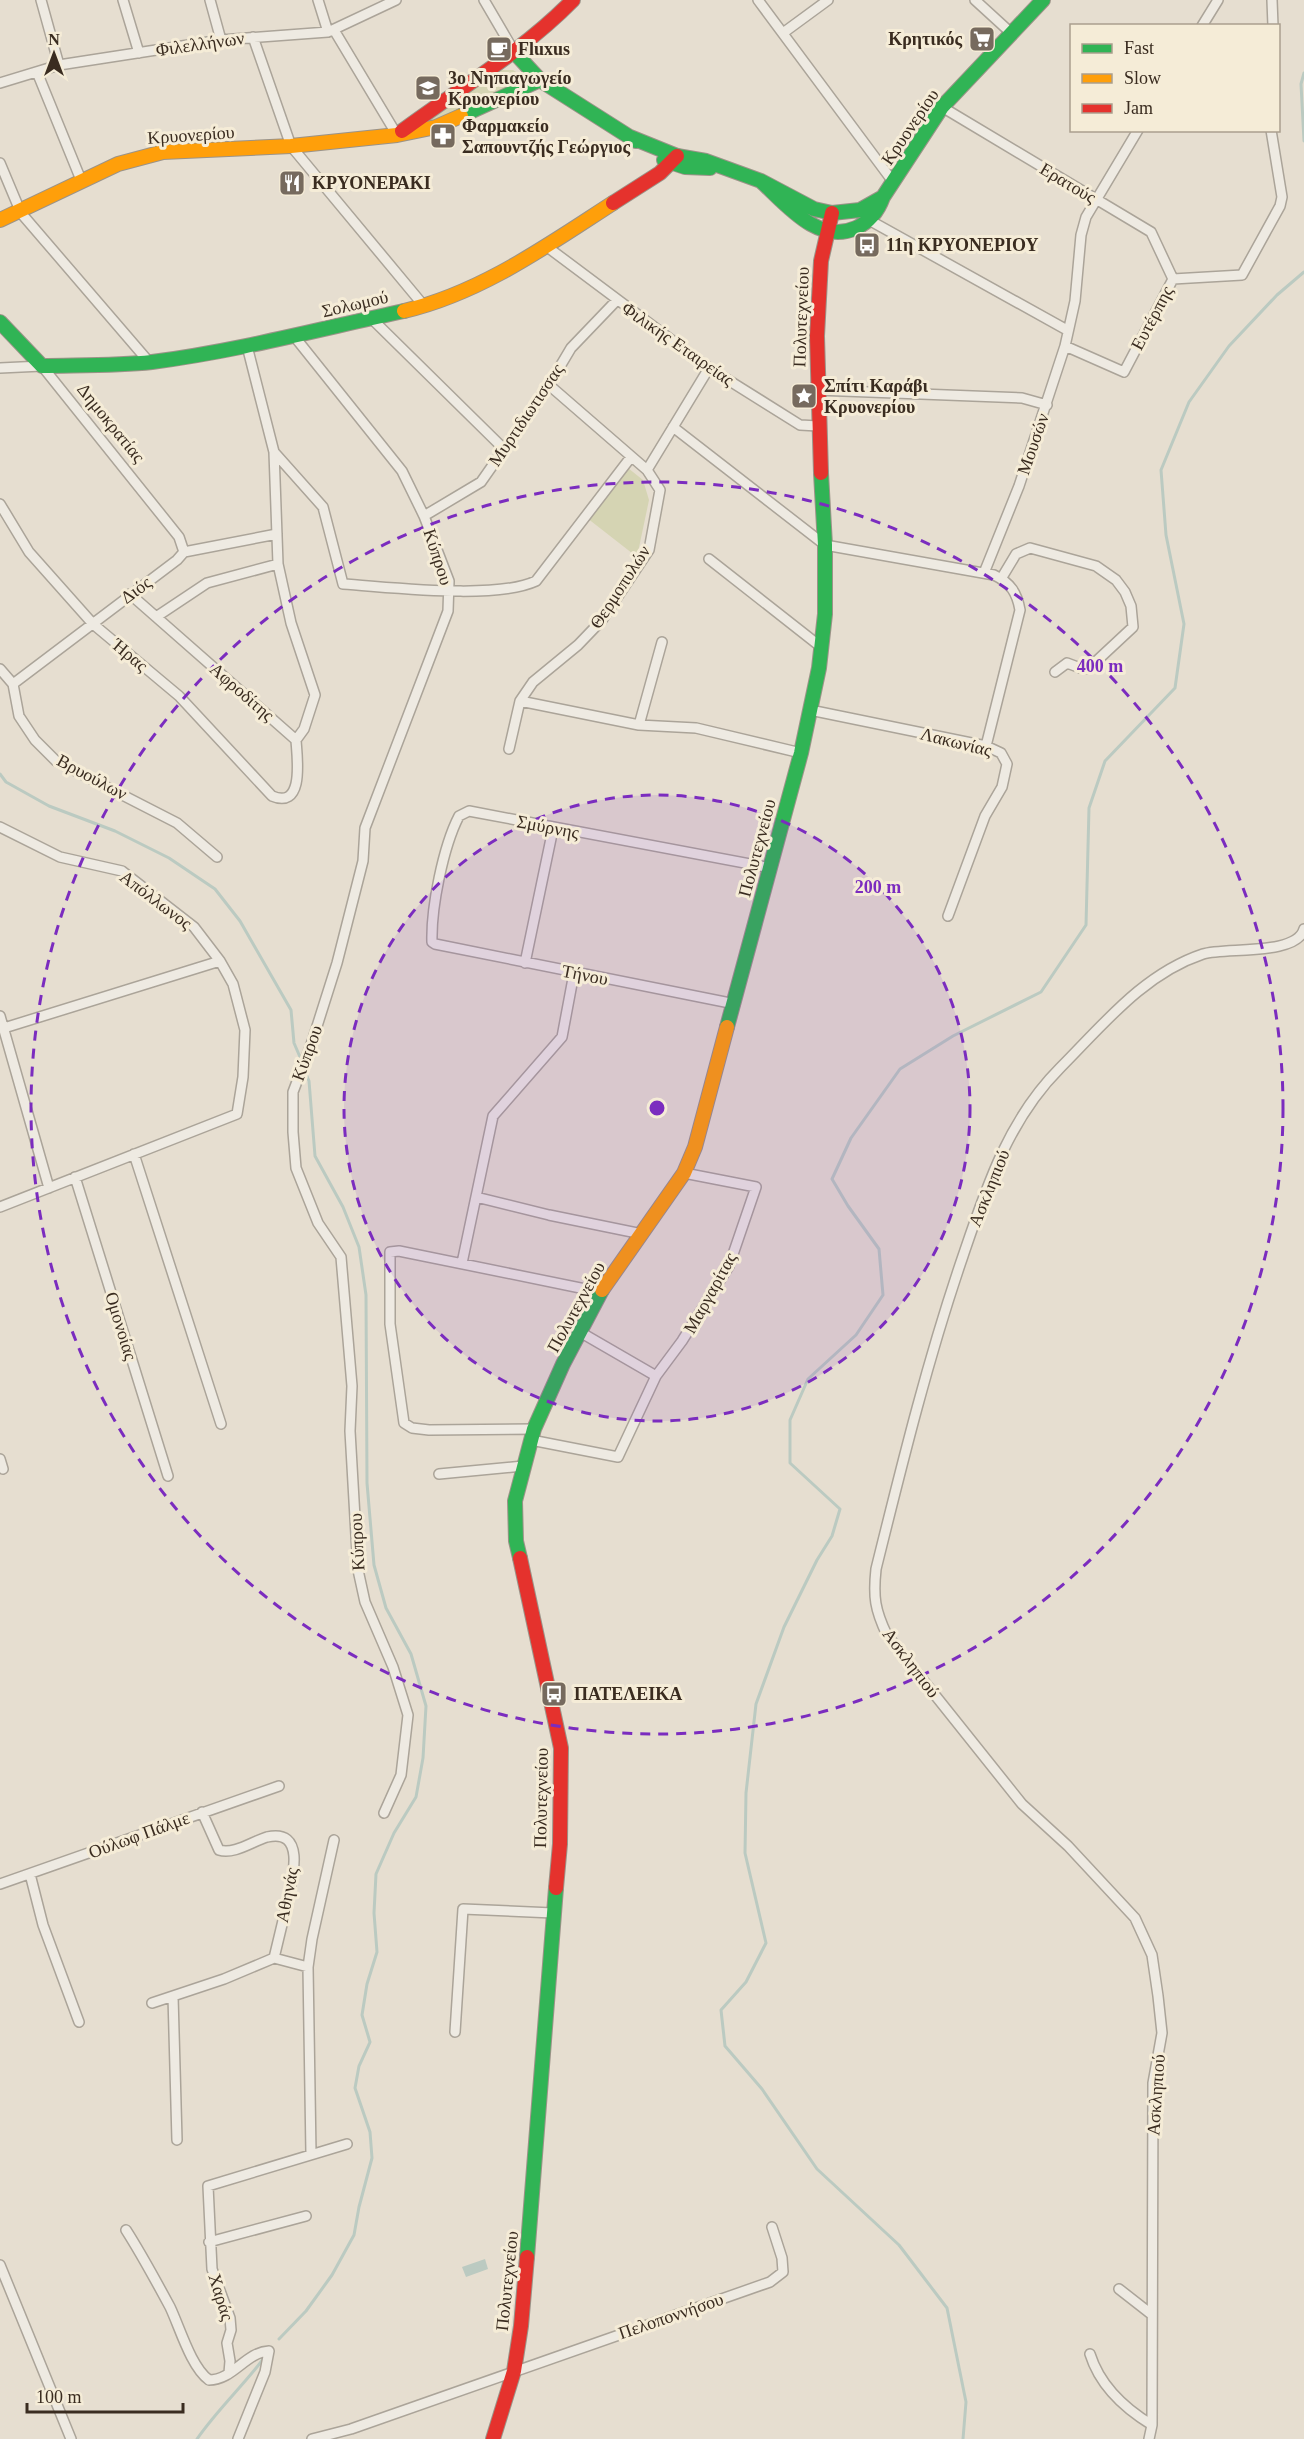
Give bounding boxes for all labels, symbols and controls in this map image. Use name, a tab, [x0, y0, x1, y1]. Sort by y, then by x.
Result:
north arrow	[24, 24, 84, 84]
supermarket icon: Κρητικός	[967, 24, 997, 54]
legend	[1070, 24, 1280, 132]
street label: Φιλελλήνων	[154, 28, 246, 60]
place label: Κρητικός	[888, 29, 962, 49]
text: N	[48, 31, 60, 48]
cafe icon: Fluxus	[484, 34, 514, 64]
text: Fast	[1124, 38, 1154, 58]
place label: Fluxus	[518, 39, 570, 59]
place label: 3ο Νηπιαγωγείο Κρυονερίου	[448, 68, 571, 109]
text: Slow	[1124, 68, 1161, 88]
school or university icon: 3ο Νηπιαγωγείο Κρυονερίου	[413, 73, 443, 103]
street label: Κρυονερίου	[877, 85, 943, 169]
text: Jam	[1124, 98, 1153, 118]
place label: Φαρμακείο Σαπουντζής Γεώργιος	[462, 116, 631, 157]
pharmacy icon: Φαρμακείο Σαπουντζής Γεώργιος	[428, 121, 458, 151]
street label: Κρυονερίου	[147, 122, 235, 148]
street label: Ερατούς	[1036, 159, 1100, 207]
restaurant icon: ΚΡΥΟΝΕΡΑΚΙ	[277, 168, 307, 198]
place label: ΚΡΥΟΝΕΡΑΚΙ	[312, 173, 431, 193]
bus stop icon: 11η ΚΡΥΟΝΕΡΙΟΥ	[852, 230, 882, 260]
place label: 11η ΚΡΥΟΝΕΡΙΟΥ	[886, 235, 1039, 255]
street label: Πολυτεχνείου	[789, 266, 813, 368]
street label: Ευτέρπης	[1127, 283, 1177, 353]
street label: Σολωμού	[320, 287, 390, 321]
street label: Φιλικής Εταιρείας	[618, 298, 738, 390]
street label: Μυρτιδιωτισσας	[484, 360, 568, 470]
place label: Σπίτι Καράβι Κρυονερίου	[824, 376, 928, 417]
street label: Δημοκρατίας	[73, 379, 149, 467]
place icon: Σπίτι Καράβι Κρυονερίου	[789, 381, 819, 411]
street label: Μουσών	[1013, 411, 1053, 477]
street label: Κύπρου	[420, 526, 456, 588]
street label: Θερμοπυλών	[586, 542, 654, 632]
street label: Διός	[117, 572, 155, 608]
street label: Ήρας	[107, 634, 152, 676]
text: 400 m	[1077, 656, 1123, 676]
street label: Αφροδίτης	[206, 659, 278, 725]
street label: Λακωνίας	[918, 723, 994, 761]
street label: Βρυούλων	[54, 750, 130, 804]
street label: Πολυτεχνείου	[734, 797, 780, 899]
street label: Σμύρνης	[515, 811, 581, 843]
street label: Απόλλωνος	[116, 867, 196, 933]
text: 200 m	[855, 877, 901, 897]
street label: Τήνου	[560, 961, 610, 989]
street label: Κύπρου	[288, 1022, 326, 1084]
centre of rings	[647, 1098, 667, 1118]
street label: Ασκληπιού	[964, 1146, 1014, 1230]
street label: Μαργαρίτας	[680, 1249, 740, 1337]
street label: Πολυτεχνείου	[543, 1258, 609, 1356]
street label: Ομονοίας	[101, 1290, 141, 1362]
street label: Κύπρου	[345, 1512, 369, 1571]
street label: Ασκληπιού	[878, 1624, 944, 1702]
bus stop icon: ΠΑΤΕΛΕΙΚΑ	[539, 1679, 569, 1709]
place label: ΠΑΤΕΛΕΙΚΑ	[574, 1684, 682, 1704]
street label: Πολυτεχνείου	[530, 1747, 552, 1848]
street label: Ούλωφ Πάλμε	[86, 1807, 193, 1862]
street label: Αθηνάς	[272, 1866, 302, 1924]
street label: Ασκληπιού	[1143, 2054, 1169, 2136]
street label: Πολυτεχνείου	[492, 2230, 522, 2332]
street label: Χαράς	[204, 2271, 238, 2323]
street label: Πελοποννήσου	[616, 2289, 726, 2343]
scale bar	[27, 2376, 183, 2414]
text: 100 m	[36, 2387, 82, 2407]

